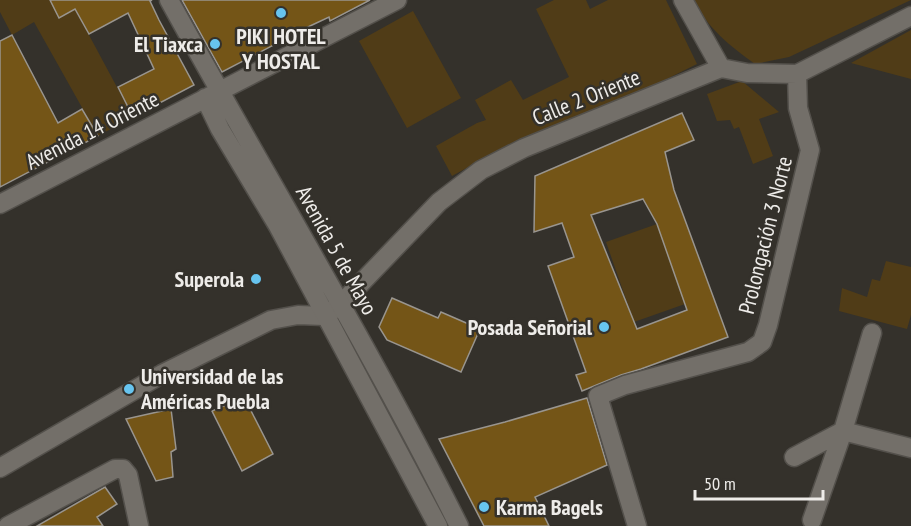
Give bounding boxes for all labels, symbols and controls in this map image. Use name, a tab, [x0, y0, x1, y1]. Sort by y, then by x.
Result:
marker: PIKI HOTEL Y HOSTAL	[274, 6, 288, 20]
place label: PIKI HOTEL Y HOSTAL	[236, 22, 326, 75]
place label: El Tiaxca	[134, 30, 203, 58]
marker: El Tiaxca	[208, 37, 222, 51]
street label: Calle 2 Oriente	[528, 63, 644, 131]
street label: Avenida 14 Oriente	[21, 84, 163, 176]
street label: Prolongación 3 Norte	[732, 153, 798, 317]
street label: Avenida 5 de Mayo	[290, 181, 384, 319]
place label: Superola	[175, 265, 244, 293]
marker: Superola	[249, 272, 263, 286]
place label: Posada Señorial	[468, 313, 593, 341]
marker: Posada Señorial	[597, 320, 611, 334]
place label: Universidad de las Américas Puebla	[140, 362, 284, 415]
marker: Universidad de las Américas Puebla	[122, 382, 136, 396]
scale bar	[695, 463, 822, 501]
text: 50 m	[704, 472, 736, 495]
place label: Karma Bagels	[496, 493, 603, 521]
marker: Karma Bagels	[477, 500, 491, 514]

